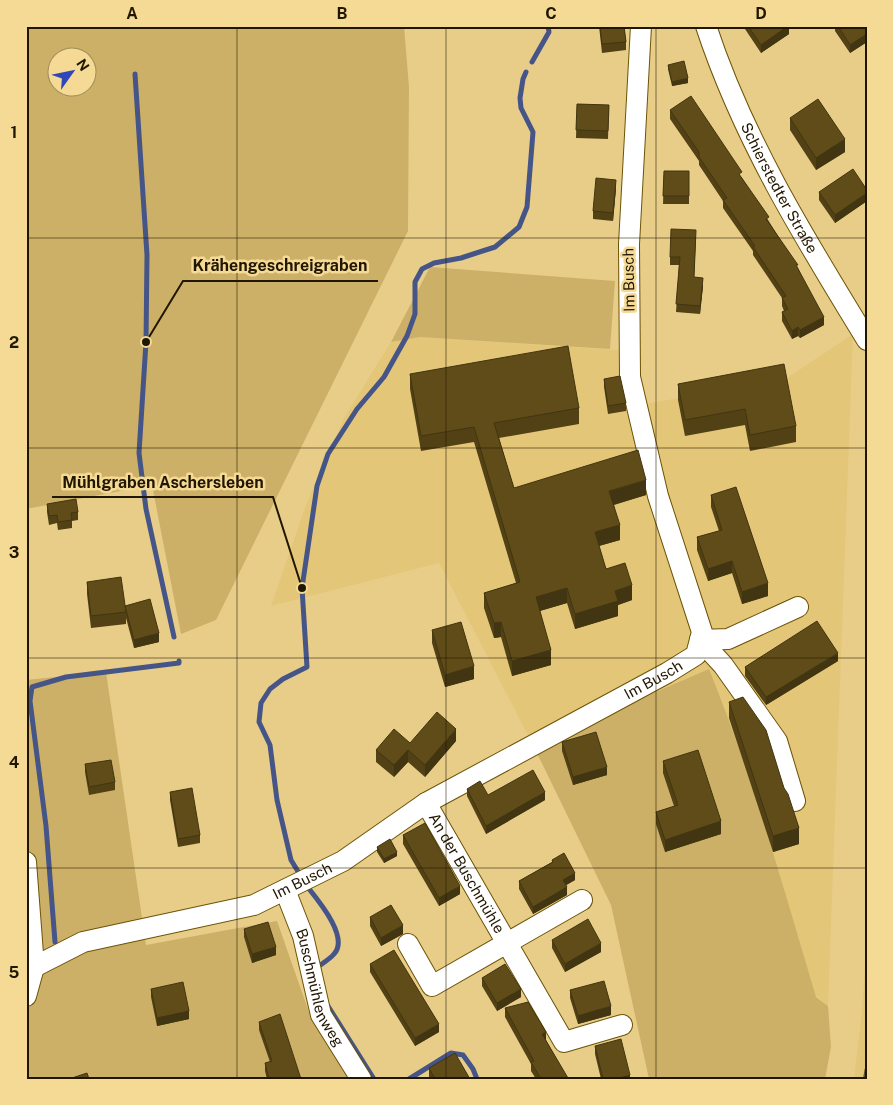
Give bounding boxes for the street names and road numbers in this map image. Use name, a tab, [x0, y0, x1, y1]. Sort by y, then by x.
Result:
street label: Schierstedter Straße	[738, 120, 821, 256]
street label: Im Busch	[619, 248, 638, 312]
street label: Im Busch	[621, 657, 685, 703]
street label: An der Buschmühle	[426, 810, 508, 936]
street label: Im Busch	[270, 859, 335, 902]
street label: Buschmühlenweg	[293, 926, 347, 1049]

